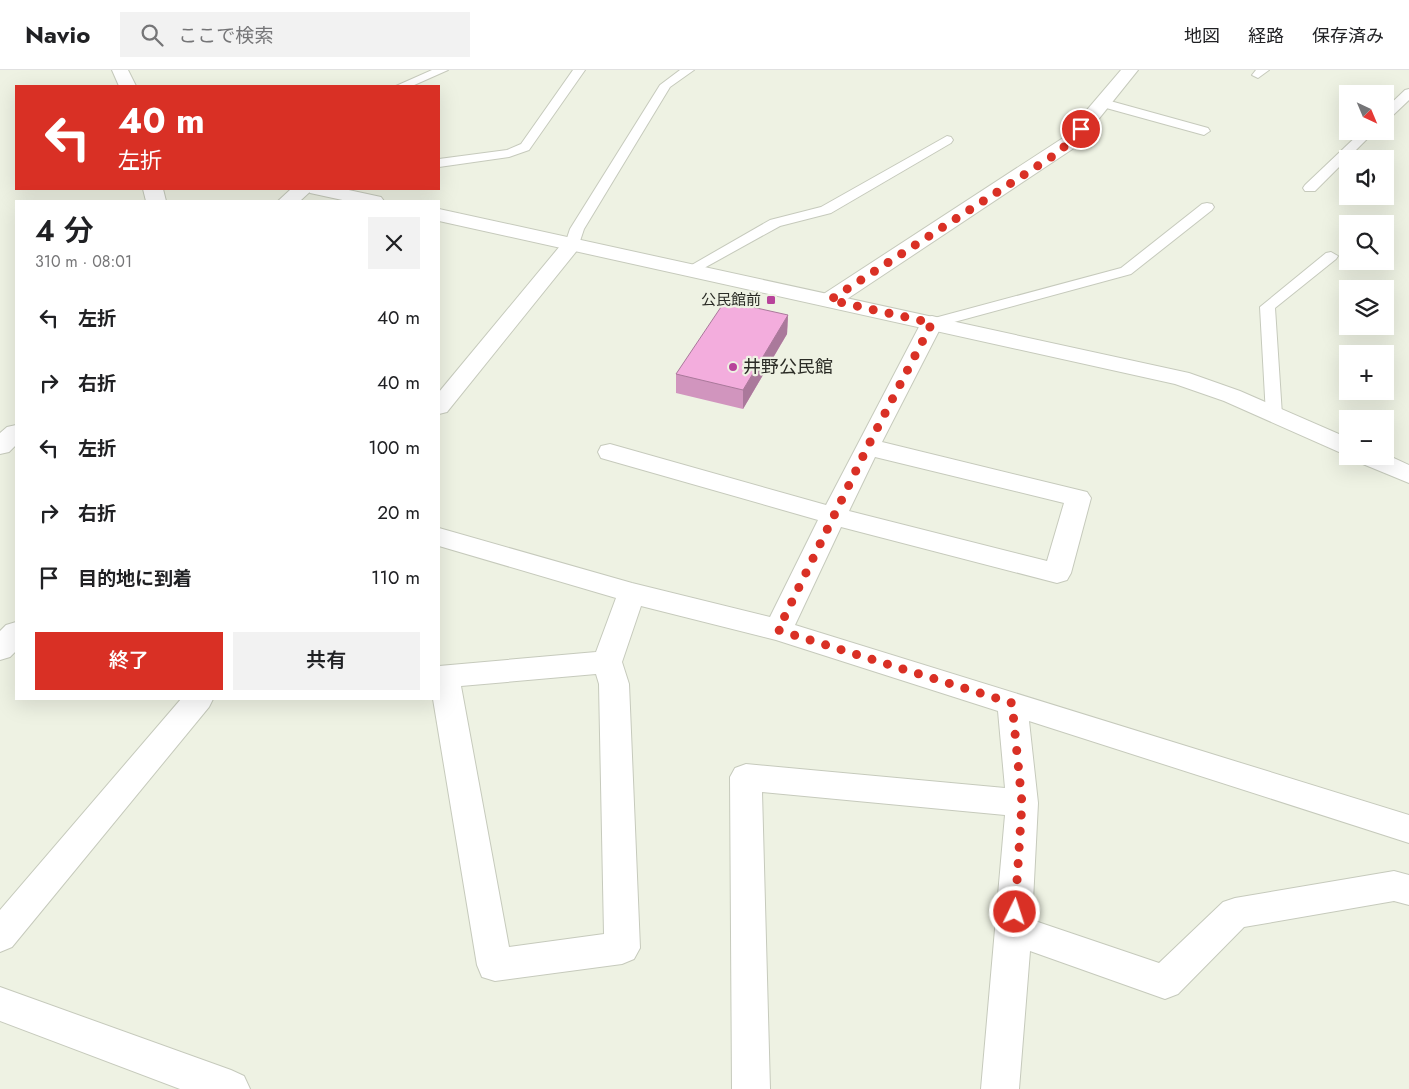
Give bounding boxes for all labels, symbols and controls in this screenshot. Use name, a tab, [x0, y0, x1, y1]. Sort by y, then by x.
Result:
search box	[120, 12, 470, 57]
text: Navio	[25, 17, 90, 52]
icon: search	[138, 21, 166, 49]
text: ここで検索	[178, 22, 273, 49]
text: 地図	[1184, 23, 1220, 49]
text: 経路	[1248, 23, 1284, 49]
text: 保存済み	[1312, 23, 1384, 49]
north arrow	[1339, 85, 1394, 140]
map controls	[1339, 85, 1394, 465]
text: 40 m	[118, 96, 205, 146]
icon: left	[35, 105, 100, 170]
pin	[1060, 108, 1102, 150]
icon: arrive	[1067, 115, 1095, 143]
text: 左折	[118, 144, 162, 176]
button: sound	[1339, 150, 1394, 205]
text: 4 分	[35, 209, 94, 252]
button: search	[1339, 215, 1394, 270]
button: close	[368, 217, 420, 269]
text: 310 m · 08:01	[35, 250, 132, 273]
button: layers	[1339, 280, 1394, 335]
place label: 公民館前	[701, 289, 761, 311]
marker: 公民館前	[765, 294, 777, 306]
icon: left	[35, 304, 63, 332]
text: 40 m	[377, 304, 420, 331]
text: 左折	[78, 305, 116, 332]
button: +	[1339, 345, 1394, 400]
place label: 井野公民館	[743, 354, 833, 380]
marker: 井野公民館	[727, 361, 739, 373]
icon: right	[35, 369, 63, 397]
text: 40 m	[377, 369, 420, 396]
text: 右折	[78, 370, 116, 397]
button: −	[1339, 410, 1394, 465]
icon: left	[35, 434, 63, 462]
text: 100 m	[368, 434, 420, 461]
text: 左折	[78, 435, 116, 462]
icon: right	[35, 499, 63, 527]
text: 20 m	[377, 499, 420, 526]
text: 右折	[78, 500, 116, 527]
icon: arrive	[35, 564, 63, 592]
text: 110 m	[371, 564, 420, 591]
text: 目的地に到着	[78, 565, 192, 592]
button: 終了	[35, 632, 223, 690]
button: 共有	[233, 632, 420, 690]
position arrow	[988, 885, 1040, 937]

